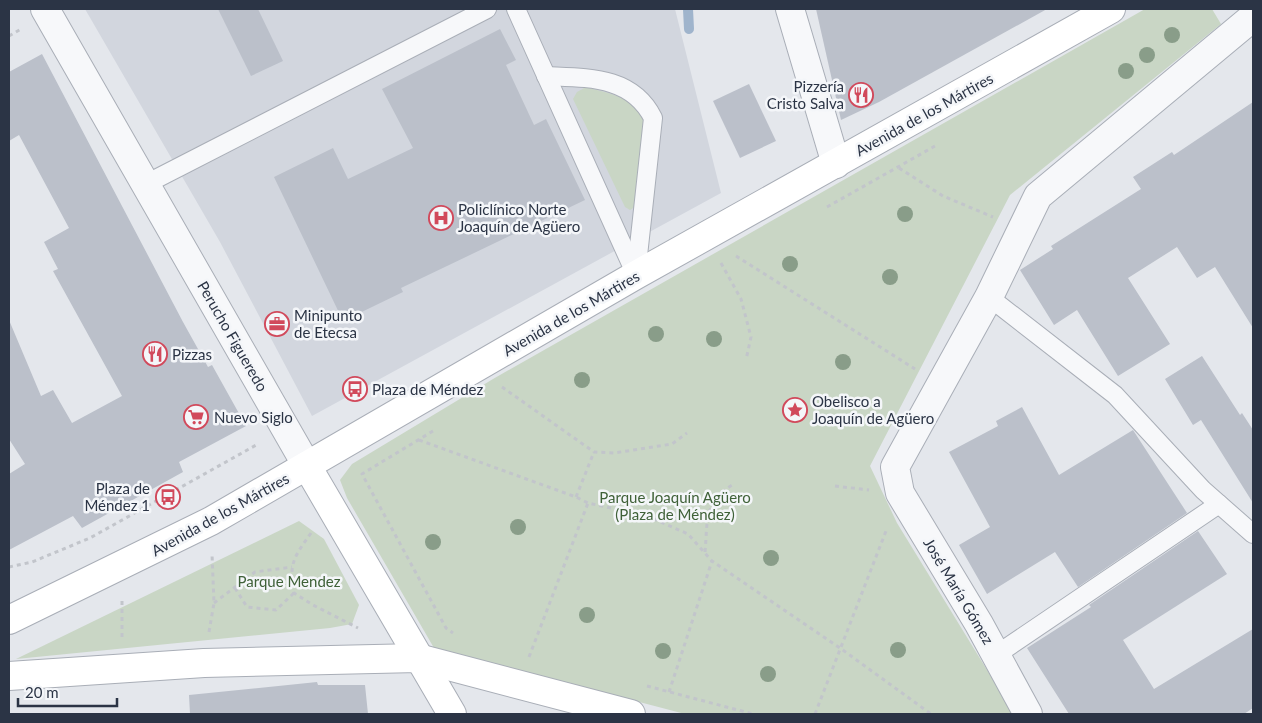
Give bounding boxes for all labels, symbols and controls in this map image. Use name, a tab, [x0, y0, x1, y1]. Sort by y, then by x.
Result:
street label: Avenida de los Mártires	[852, 69, 996, 159]
place label: Pizzería Cristo Salva	[767, 77, 844, 112]
restaurant icon: Pizzería Cristo Salva	[848, 82, 874, 108]
place label: Policlínico Norte Joaquín de Agüero	[458, 200, 580, 235]
hospital icon: Policlínico Norte Joaquín de Agüero	[428, 205, 454, 231]
street label: Avenida de los Mártires	[500, 267, 642, 359]
street label: Perucho Figueredo	[194, 278, 272, 394]
place label: Minipunto de Etecsa	[294, 306, 362, 341]
office icon: Minipunto de Etecsa	[264, 311, 290, 337]
restaurant icon: Pizzas	[142, 341, 168, 367]
place label: Pizzas	[172, 345, 212, 363]
bus stop icon: Plaza de Méndez	[342, 376, 368, 402]
place label: Plaza de Méndez	[372, 380, 483, 398]
place label: Obelisco a Joaquín de Agüero	[812, 392, 934, 427]
place icon: Obelisco a Joaquín de Agüero	[782, 397, 808, 423]
supermarket icon: Nuevo Siglo	[183, 404, 209, 430]
place label: Nuevo Siglo	[214, 408, 293, 426]
street label: Avenida de los Mártires	[148, 469, 292, 559]
place label: Plaza de Méndez 1	[84, 479, 150, 514]
bus stop icon: Plaza de Méndez 1	[155, 484, 181, 510]
park label: Parque Joaquín Agüero (Plaza de Méndez)	[599, 488, 751, 523]
street label: José María Gómez	[920, 535, 998, 648]
park label: Parque Mendez	[238, 572, 341, 590]
scale bar	[18, 676, 116, 708]
text: 20 m	[25, 683, 59, 701]

